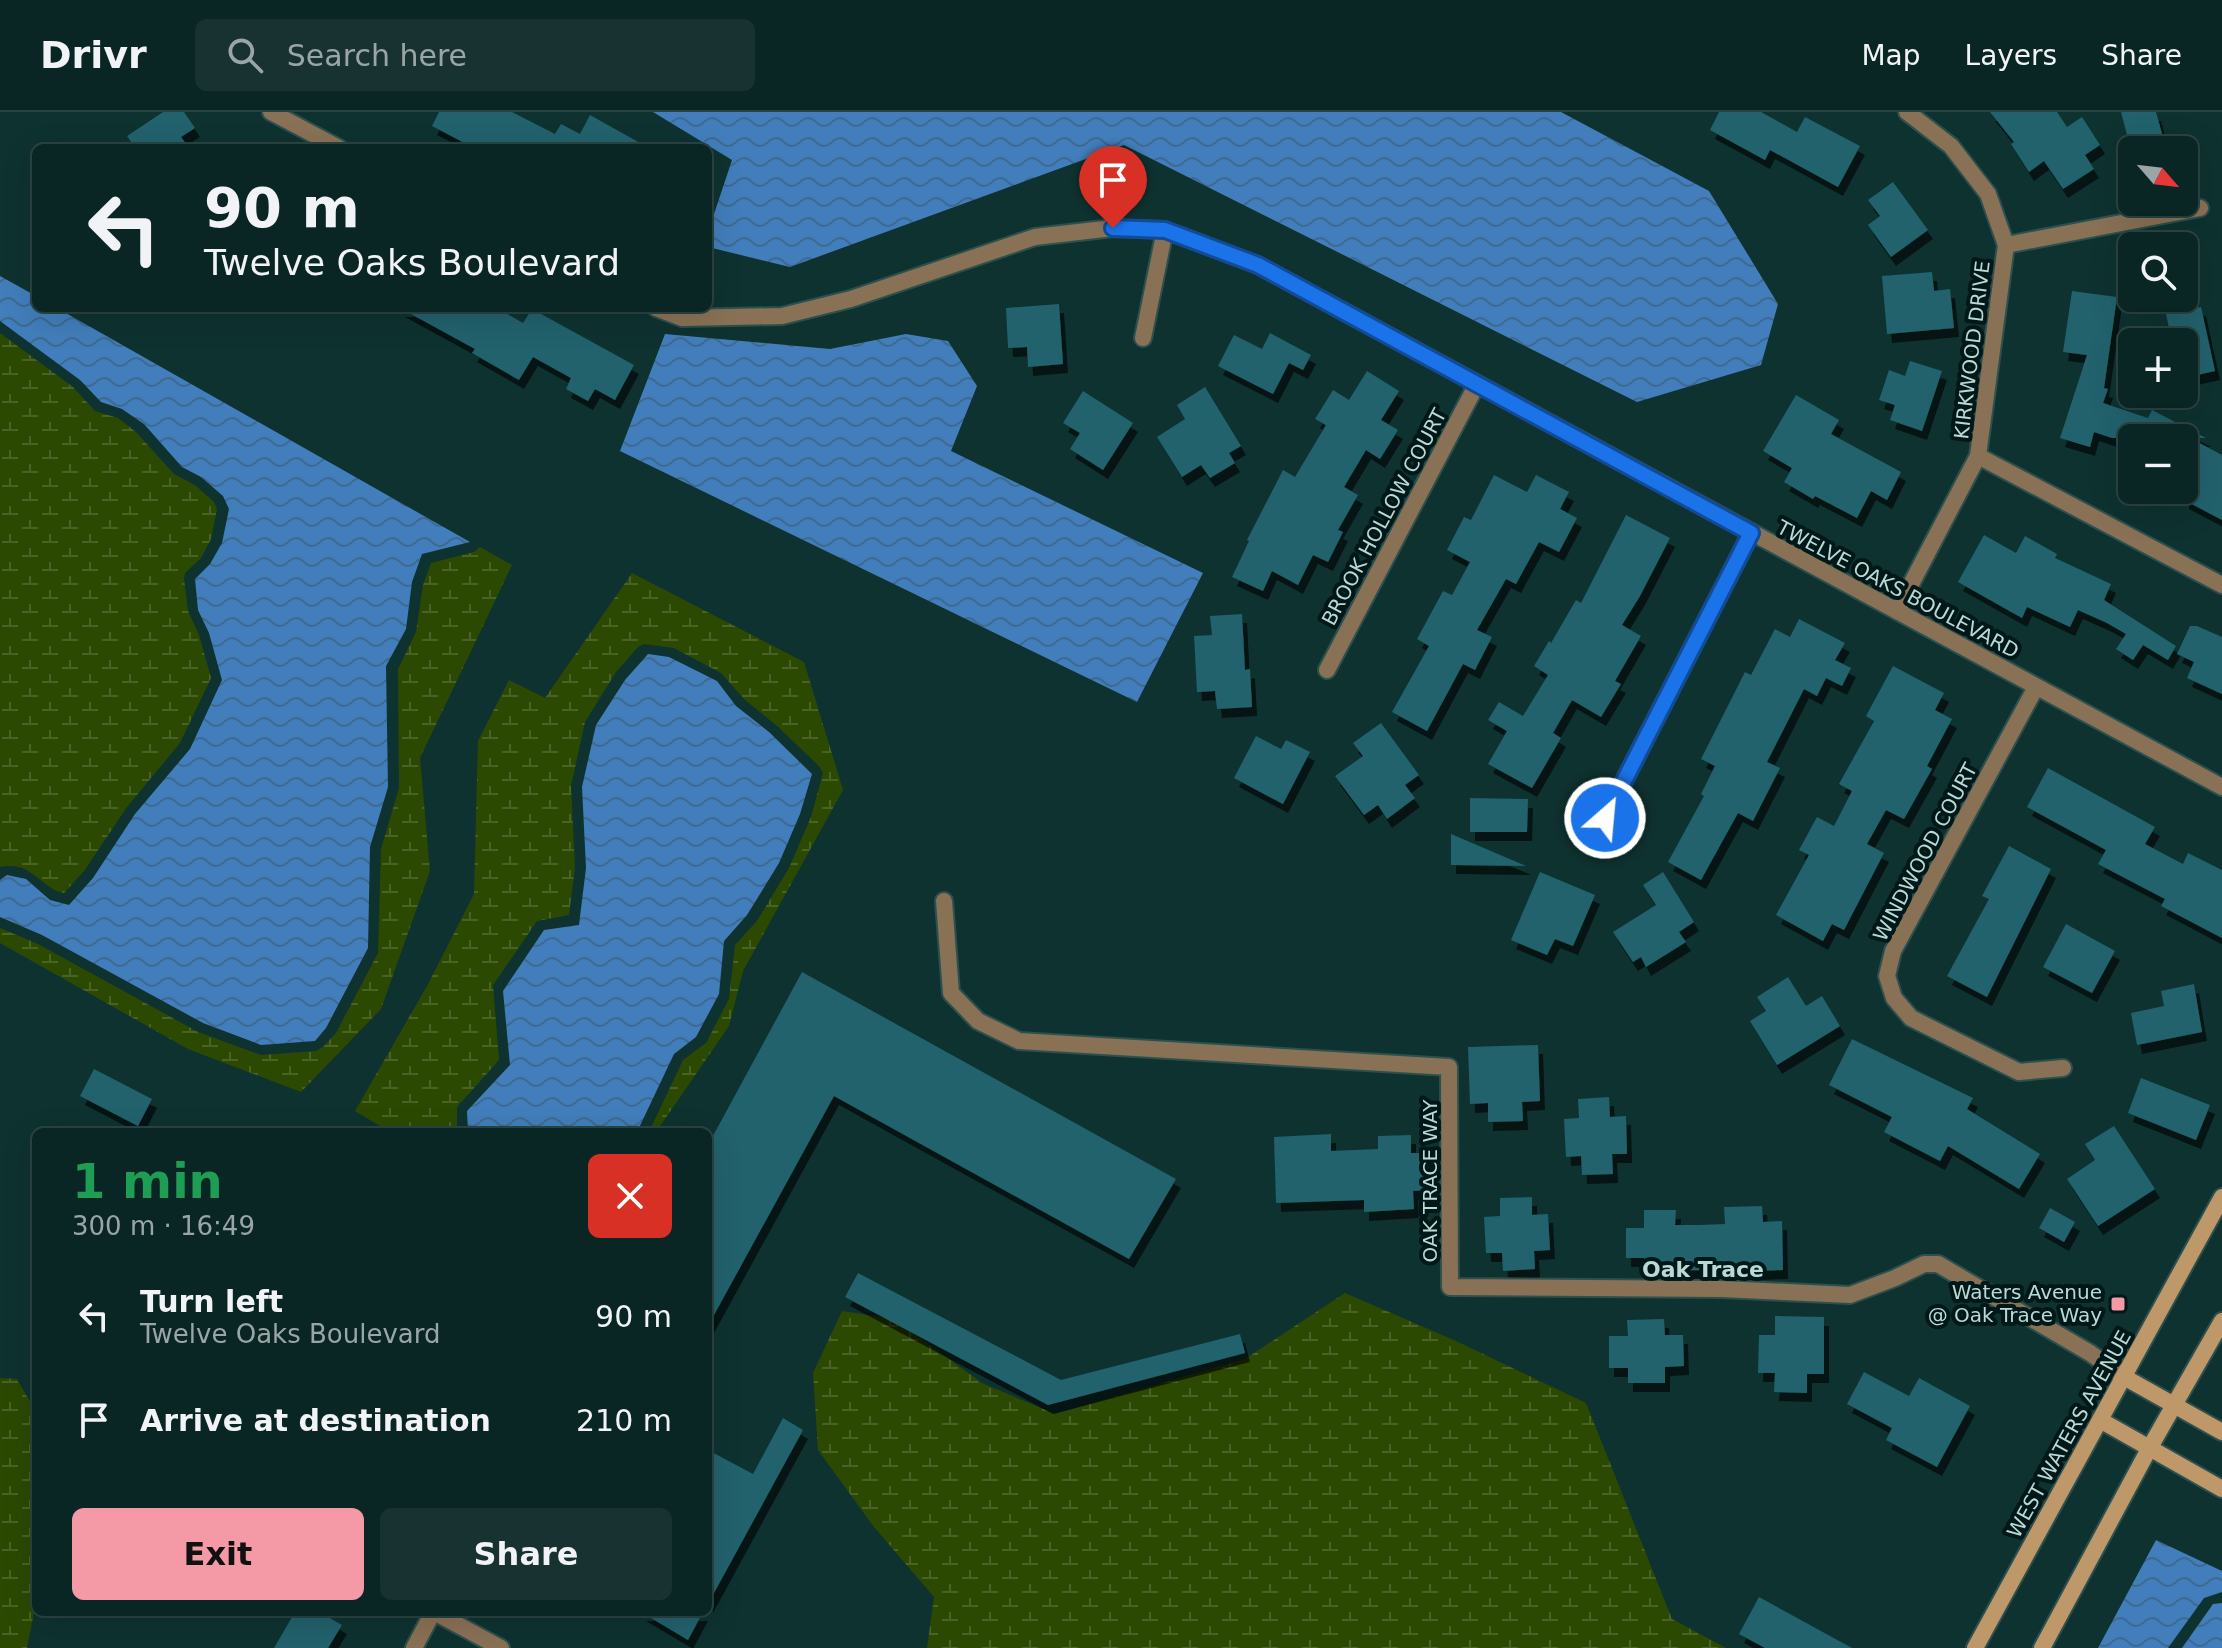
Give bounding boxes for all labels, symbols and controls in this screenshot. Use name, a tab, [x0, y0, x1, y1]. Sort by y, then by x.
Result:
search box	[195, 19, 755, 91]
text: Drivr	[40, 33, 147, 77]
icon: search	[223, 33, 267, 77]
text: Search here	[287, 38, 467, 73]
text: Map	[1861, 39, 1921, 72]
text: Layers	[1965, 39, 2057, 72]
text: Share	[2101, 39, 2182, 72]
north arrow	[2118, 136, 2198, 216]
map controls	[2118, 136, 2198, 504]
pin	[1079, 146, 1147, 228]
icon: arrive	[1091, 158, 1135, 202]
text: 90 m	[204, 175, 360, 240]
icon: left	[72, 176, 176, 280]
button: search	[2118, 232, 2198, 312]
text: Twelve Oaks Boulevard	[204, 242, 620, 283]
street label: KIRKWOOD DRIVE	[1949, 259, 1995, 441]
button: +	[2118, 328, 2198, 408]
street label: BROOK HOLLOW COURT	[1317, 404, 1452, 629]
button: −	[2118, 424, 2198, 504]
street label: TWELVE OAKS BOULEVARD	[1772, 514, 2023, 663]
street label: WINDWOOD COURT	[1868, 758, 1982, 945]
position arrow	[1563, 776, 1647, 860]
street label: OAK TRACE WAY	[1418, 1099, 1442, 1263]
text: 1 min	[72, 1153, 223, 1209]
button: close	[588, 1154, 672, 1238]
text: 300 m · 16:49	[72, 1211, 255, 1241]
district label: Oak Trace	[1642, 1257, 1764, 1282]
place label: Waters Avenue @ Oak Trace Way	[1928, 1280, 2102, 1327]
text: Turn left	[140, 1284, 283, 1319]
icon: left	[72, 1294, 116, 1338]
marker: Waters Avenue @ Oak Trace Way	[2109, 1295, 2127, 1313]
text: 90 m	[595, 1299, 672, 1334]
text: Twelve Oaks Boulevard	[140, 1319, 440, 1349]
street label: WEST WATERS AVENUE	[2002, 1326, 2136, 1542]
icon: arrive	[72, 1398, 116, 1442]
text: Arrive at destination	[140, 1403, 491, 1438]
text: 210 m	[576, 1403, 672, 1438]
button: Exit	[72, 1508, 364, 1600]
button: Share	[380, 1508, 672, 1600]

